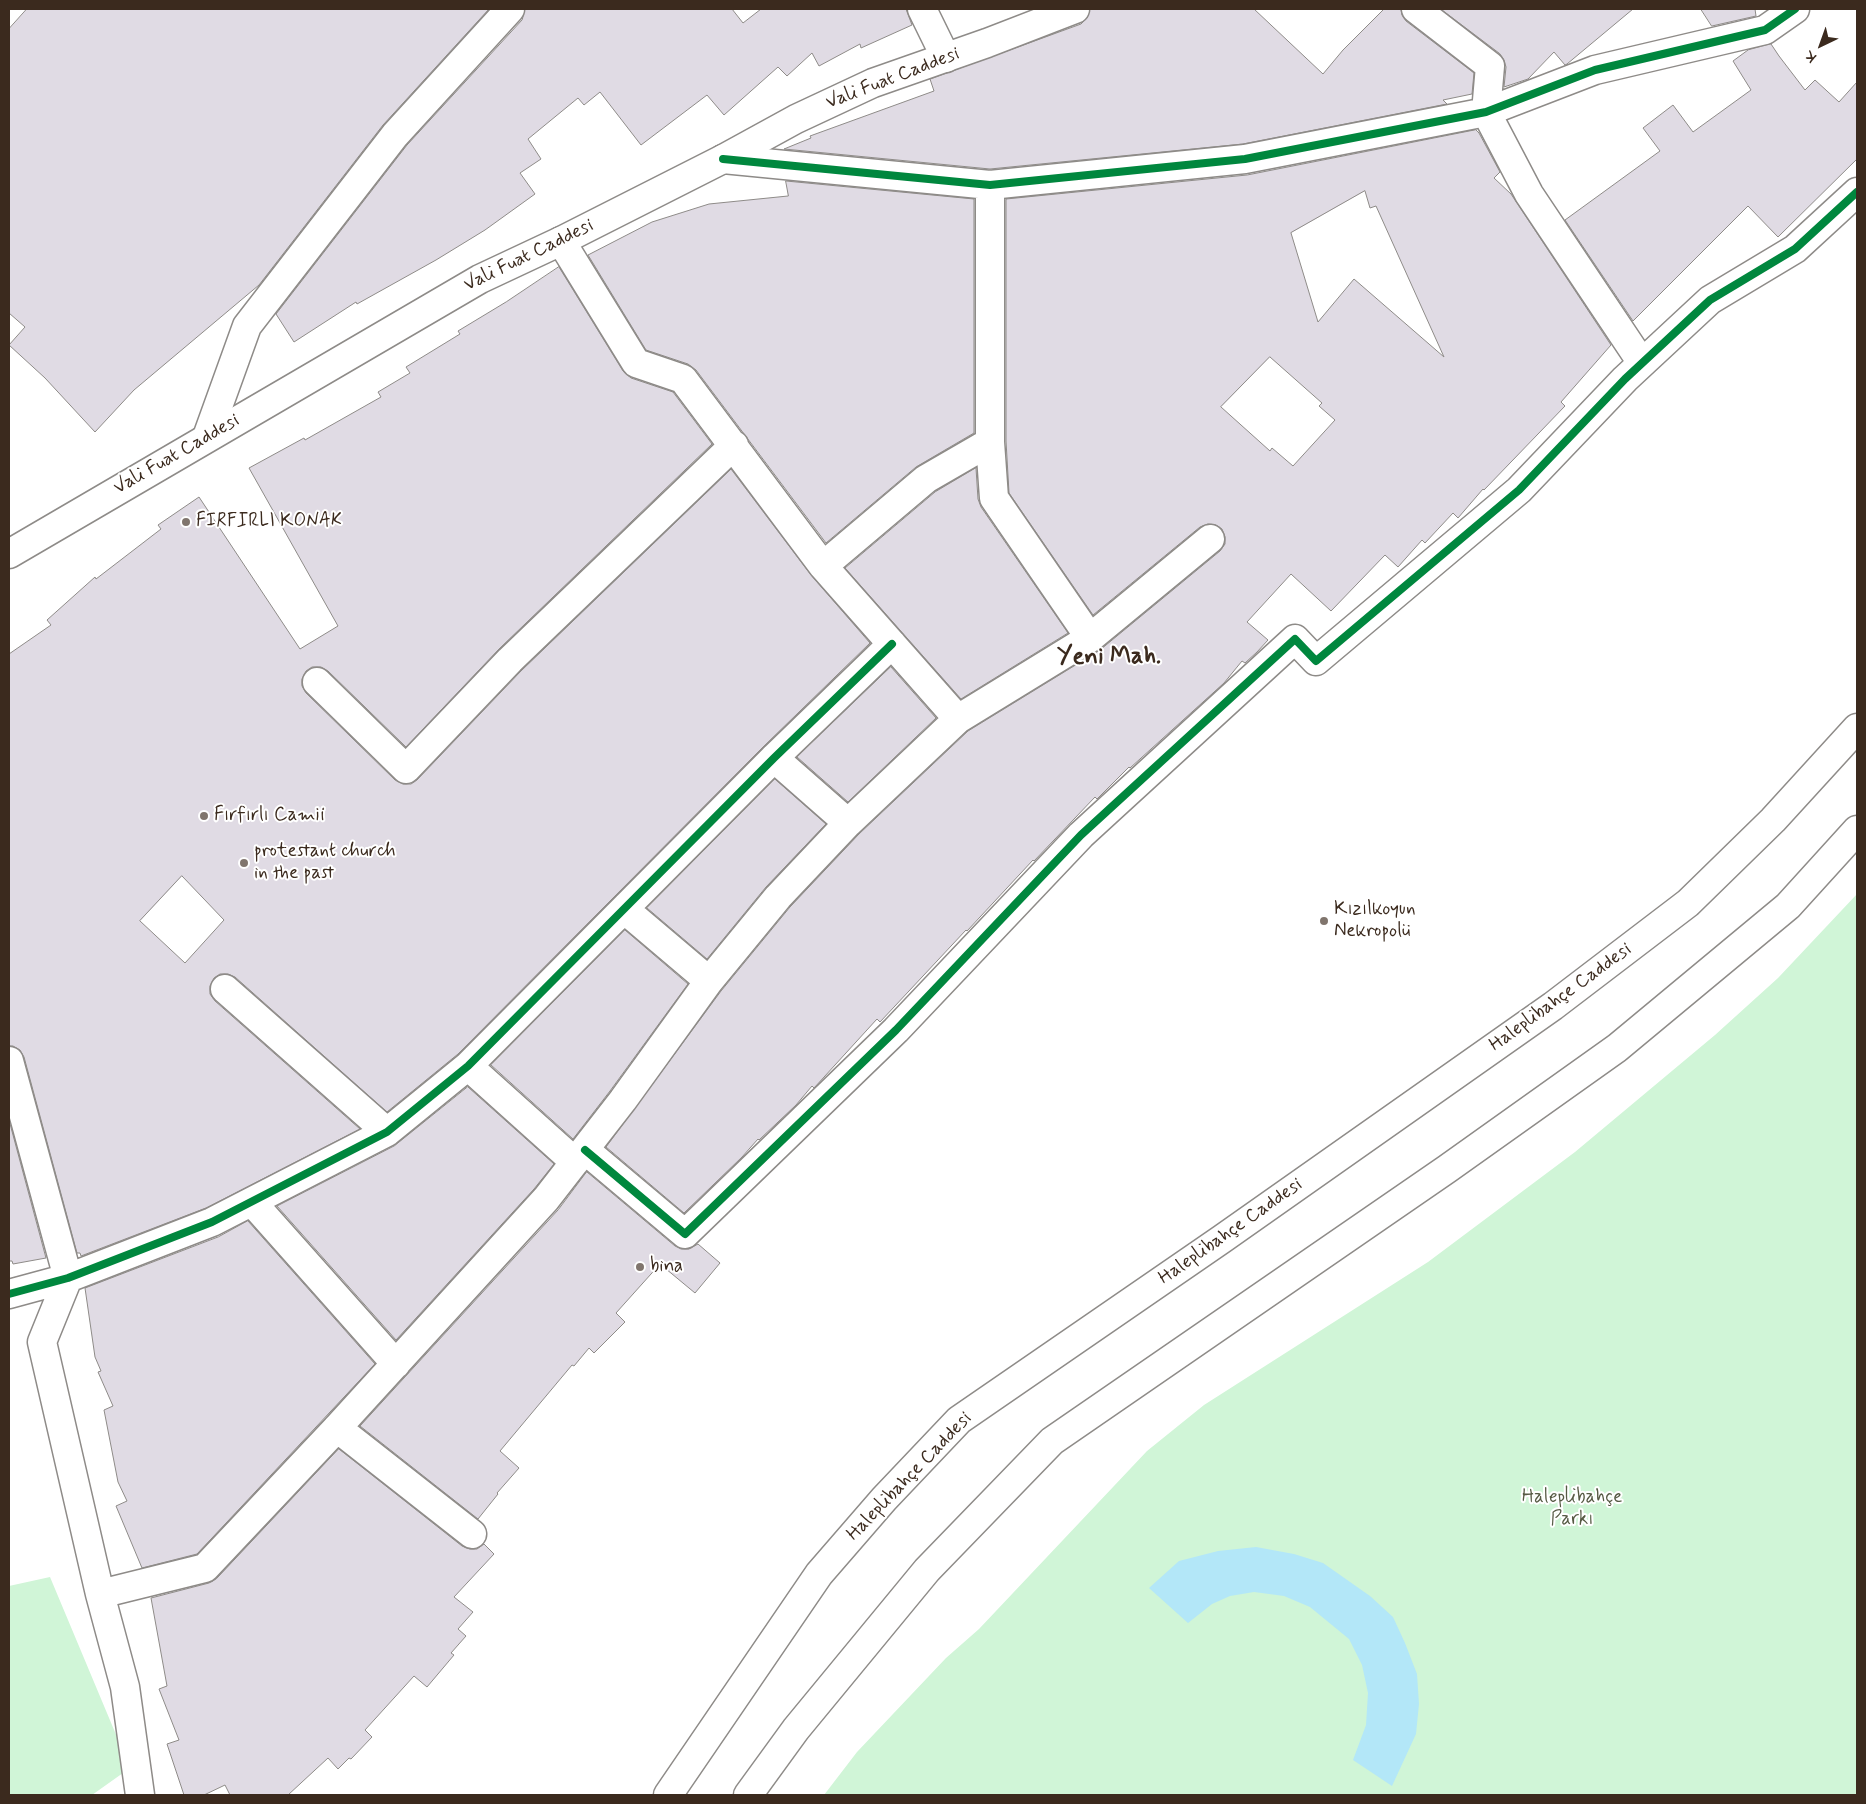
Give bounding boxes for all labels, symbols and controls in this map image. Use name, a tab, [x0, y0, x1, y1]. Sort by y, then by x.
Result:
north arrow	[1796, 20, 1846, 70]
street label: Vali Fuat Caddesi	[823, 43, 963, 115]
text: K	[1801, 46, 1821, 66]
street label: Vali Fuat Caddesi	[460, 215, 598, 297]
street label: Vali Fuat Caddesi	[110, 410, 244, 500]
place label: FIRFIRLI KONAK	[196, 511, 342, 533]
marker: FIRFIRLI KONAK	[180, 516, 192, 528]
district label: Yeni Mah.	[1057, 644, 1161, 672]
place label: Fırfırlı Camii	[214, 805, 325, 827]
marker: Fırfırlı Camii	[198, 810, 210, 822]
place label: protestant church in the past	[254, 841, 396, 885]
marker: protestant church in the past	[238, 857, 250, 869]
place label: Kızılkoyun Nekropolü	[1334, 899, 1416, 943]
marker: Kızılkoyun Nekropolü	[1318, 915, 1330, 927]
street label: Haleplibahçe Caddesi	[1485, 939, 1637, 1057]
street label: Haleplibahçe Caddesi	[1155, 1174, 1307, 1290]
place label: bina	[650, 1256, 683, 1278]
marker: bina	[634, 1261, 646, 1273]
street label: Haleplibahçe Caddesi	[843, 1408, 977, 1546]
park label: Haleplibahçe Parkı	[1522, 1487, 1622, 1531]

